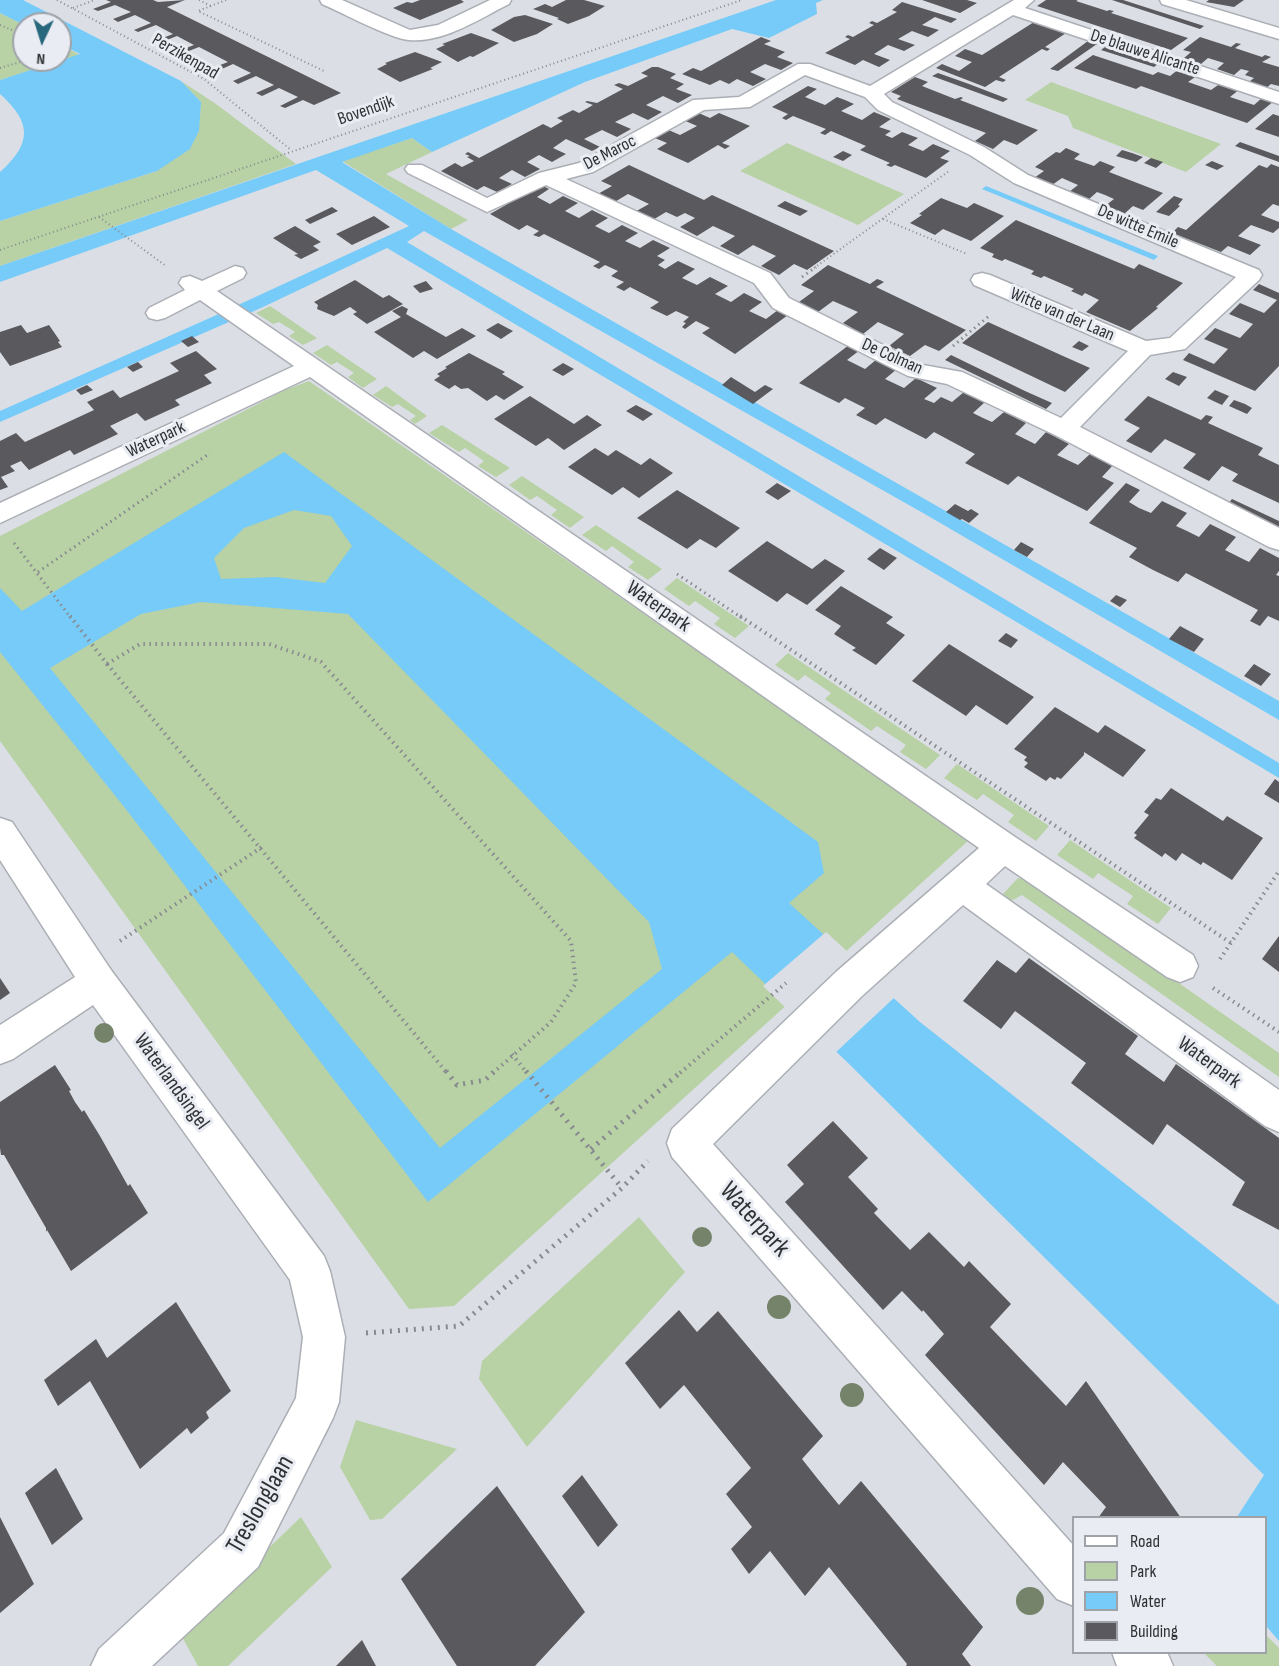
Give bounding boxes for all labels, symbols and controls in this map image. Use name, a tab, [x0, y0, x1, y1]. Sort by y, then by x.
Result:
north arrow	[12, 12, 72, 72]
street label: De blauwe Alicante	[1088, 25, 1202, 81]
street label: Perzikenpad	[148, 29, 222, 85]
text: N	[36, 49, 46, 68]
street label: Bovendijk	[335, 91, 397, 131]
street label: De Maroc	[580, 131, 640, 175]
street label: De witte Emile	[1094, 200, 1182, 254]
street label: Witte van der Laan	[1007, 283, 1117, 347]
street label: De Colman	[858, 334, 926, 380]
street label: Waterpark	[123, 417, 189, 463]
street label: Waterpark	[621, 576, 695, 638]
street label: Waterlandsingel	[128, 1029, 214, 1135]
street label: Waterpark	[1172, 1031, 1246, 1095]
street label: Waterpark	[712, 1176, 796, 1264]
street label: Treslonglaan	[220, 1450, 302, 1560]
legend	[1072, 1516, 1267, 1654]
text: Road	[1130, 1531, 1160, 1552]
text: Park	[1130, 1561, 1156, 1582]
text: Water	[1130, 1591, 1166, 1612]
text: Building	[1130, 1621, 1178, 1642]

